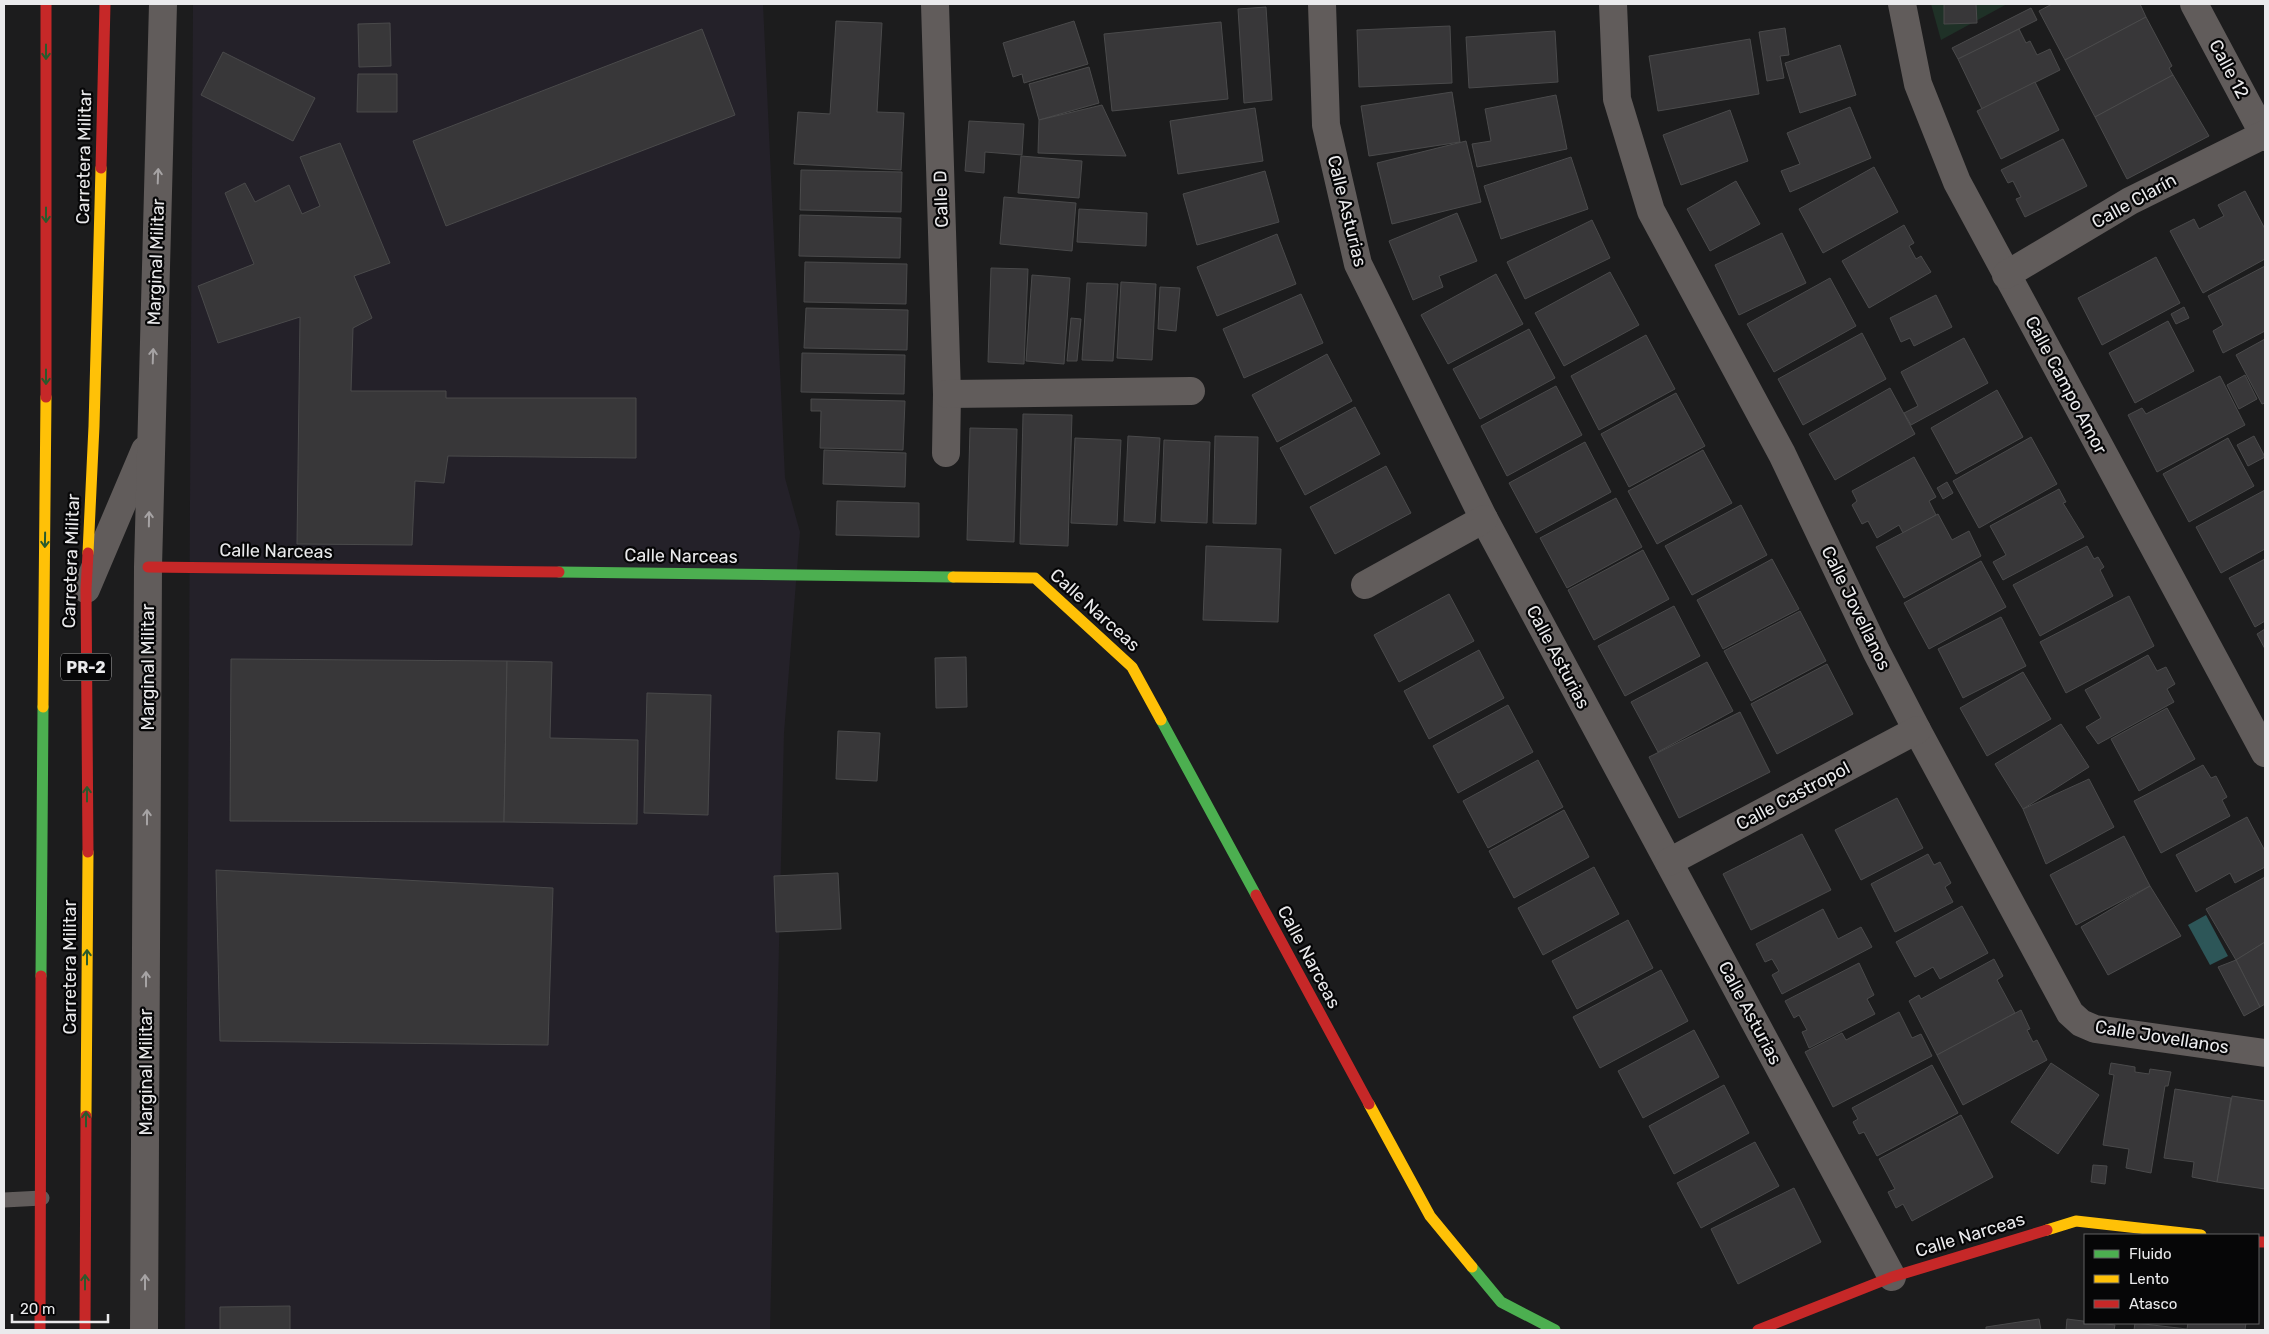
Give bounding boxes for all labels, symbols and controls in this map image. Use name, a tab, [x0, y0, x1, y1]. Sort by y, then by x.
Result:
street label: Calle 12	[2204, 36, 2254, 102]
one-way arrow	[41, 44, 51, 60]
street label: Carretera Militar	[72, 89, 96, 225]
street label: Calle Asturias	[1323, 153, 1371, 269]
one-way arrow	[153, 168, 163, 184]
street label: Calle Clarín	[2088, 169, 2180, 233]
street label: Calle D	[929, 170, 953, 228]
street label: Marginal Militar	[143, 198, 169, 326]
one-way arrow	[41, 206, 51, 223]
street label: Calle Campo Amor	[2020, 312, 2112, 458]
one-way arrow	[148, 348, 158, 364]
one-way arrow	[41, 369, 51, 385]
street label: Carretera Militar	[58, 493, 84, 629]
one-way arrow	[145, 511, 154, 527]
one-way arrow	[40, 532, 50, 548]
street label: Calle Narceas	[219, 539, 333, 563]
street label: Calle Jovellanos	[1816, 542, 1896, 674]
street label: Calle Narceas	[624, 544, 738, 568]
street label: Calle Narceas	[1046, 564, 1144, 656]
street label: Calle Asturias	[1522, 601, 1594, 713]
street label: Marginal Militar	[137, 603, 159, 730]
road number: PR-2	[61, 654, 111, 680]
street label: Calle Castropol	[1732, 757, 1854, 835]
one-way arrow	[82, 786, 92, 802]
one-way arrow	[142, 809, 152, 825]
street label: Carretera Militar	[59, 899, 81, 1034]
street label: Calle Narceas	[1273, 902, 1345, 1012]
one-way arrow	[82, 949, 92, 965]
street label: Calle Asturias	[1714, 957, 1786, 1069]
one-way arrow	[141, 971, 151, 988]
street label: Marginal Militar	[135, 1008, 157, 1135]
street label: Calle Jovellanos	[2093, 1016, 2231, 1058]
one-way arrow	[81, 1111, 91, 1128]
street label: Calle Narceas	[1913, 1208, 2027, 1262]
legend	[2084, 1234, 2259, 1324]
text: Fluido	[2129, 1245, 2172, 1263]
text: Lento	[2129, 1270, 2169, 1288]
one-way arrow	[80, 1274, 90, 1290]
one-way arrow	[140, 1274, 150, 1290]
scale bar	[12, 1292, 109, 1324]
text: Atasco	[2129, 1295, 2177, 1313]
text: 20 m	[20, 1300, 55, 1318]

